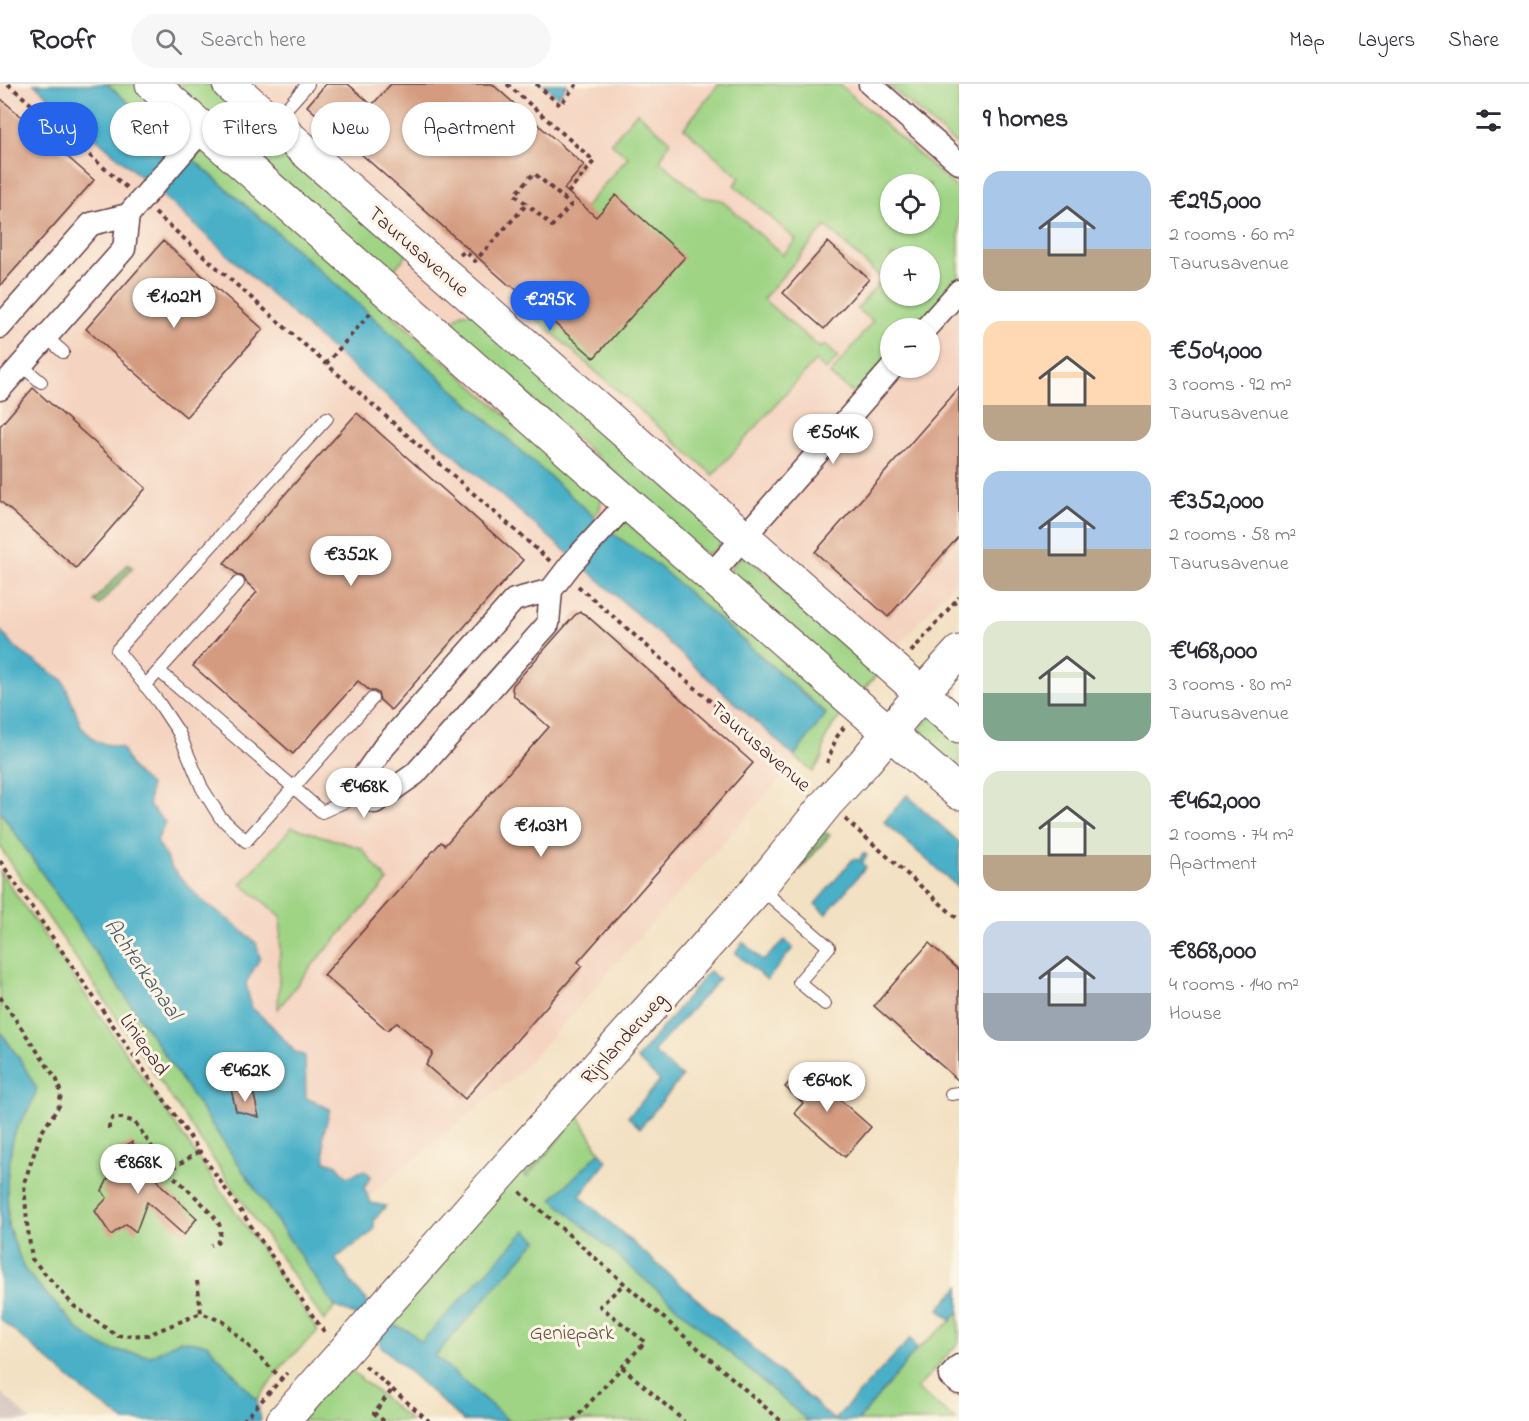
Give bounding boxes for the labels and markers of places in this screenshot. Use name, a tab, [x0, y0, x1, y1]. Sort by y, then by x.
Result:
pin: €1.02M	[125, 278, 223, 329]
pin: €295K	[508, 281, 592, 332]
pin: €504K	[791, 414, 875, 465]
pin: €352K	[309, 536, 393, 587]
pin: €468K	[322, 768, 406, 819]
pin: €1.03M	[492, 807, 590, 858]
pin: €462K	[203, 1052, 287, 1103]
pin: €640K	[785, 1062, 869, 1113]
pin: €868K	[96, 1144, 180, 1195]

